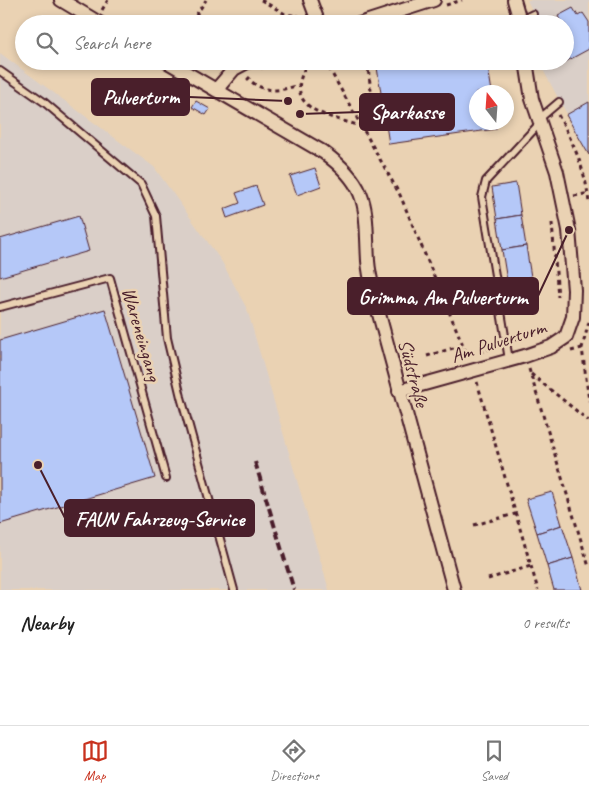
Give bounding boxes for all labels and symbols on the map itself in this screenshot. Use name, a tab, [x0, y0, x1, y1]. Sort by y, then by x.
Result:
callout: Pulverturm	[92, 79, 189, 115]
text: Pulverturm	[103, 84, 180, 110]
north arrow	[469, 85, 514, 130]
callout: Sparkasse	[360, 94, 454, 130]
text: Sparkasse	[370, 99, 446, 125]
callout: Grimma, Am Pulverturm	[348, 278, 538, 314]
street label: Wareneingang	[116, 284, 167, 386]
text: Grimma, Am Pulverturm	[358, 284, 530, 310]
street label: Am Pulverturm	[448, 314, 550, 369]
street label: Südstraße	[393, 337, 435, 411]
callout: FAUN Fahrzeug-Service	[65, 500, 254, 536]
text: FAUN Fahrzeug-Service	[75, 506, 247, 532]

